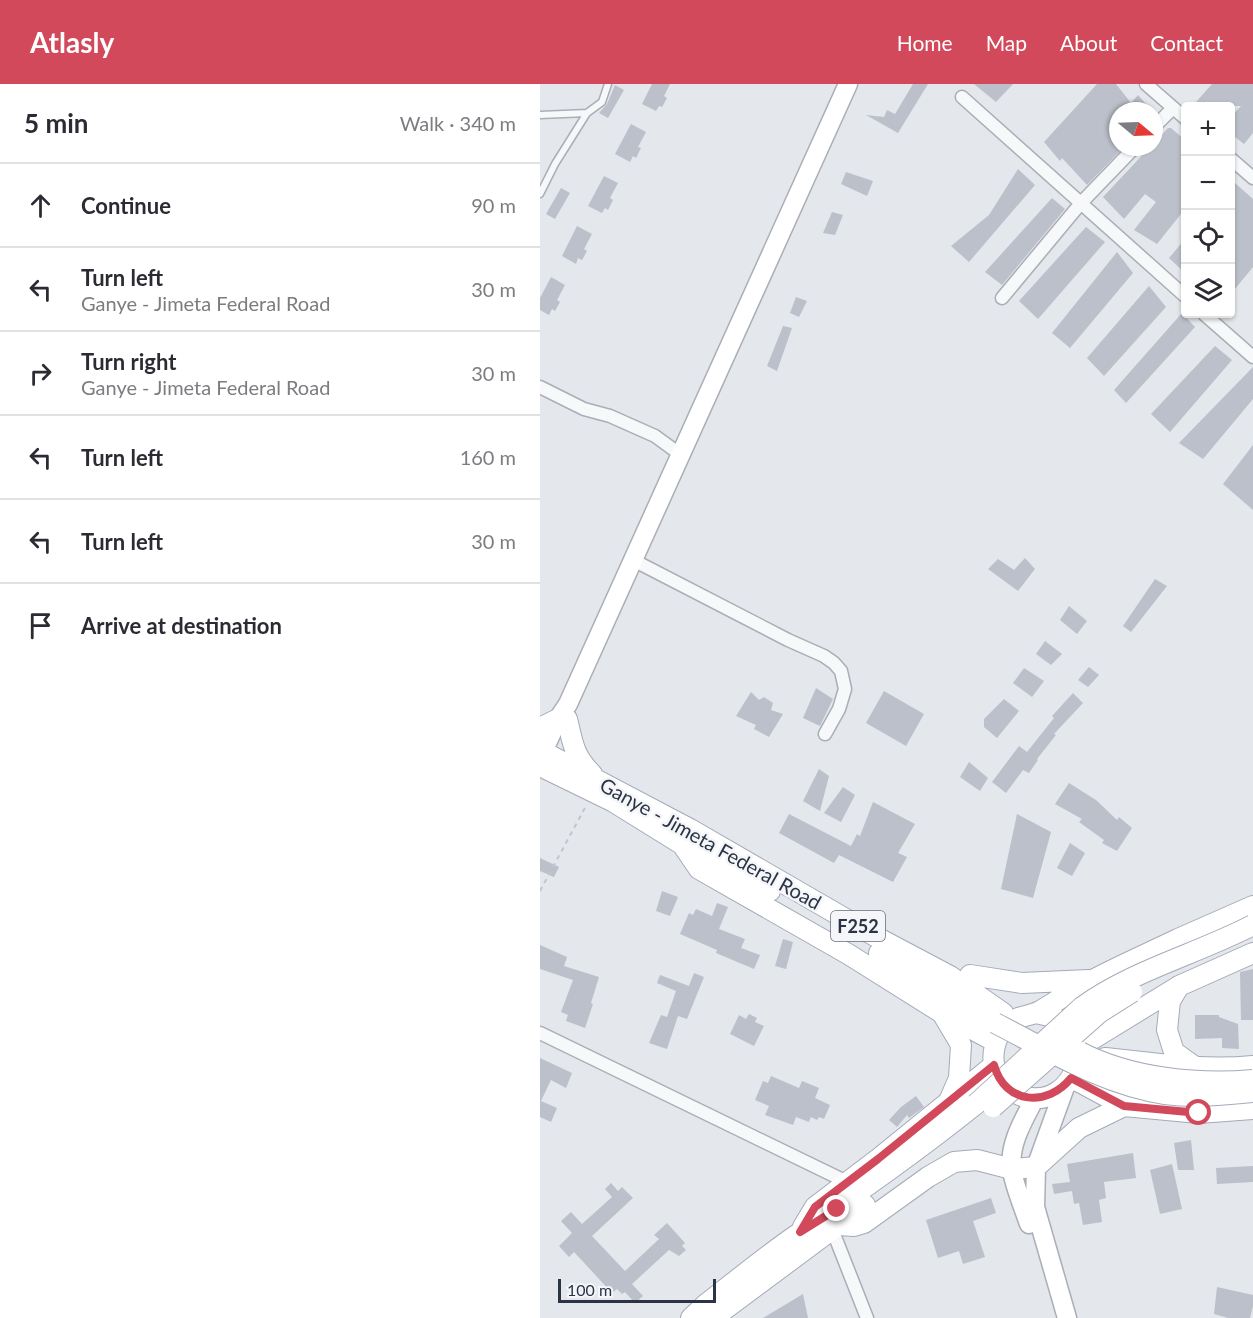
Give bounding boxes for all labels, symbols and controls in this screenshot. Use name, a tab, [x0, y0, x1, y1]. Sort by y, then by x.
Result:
text: Atlasly	[30, 25, 114, 59]
text: Home	[897, 30, 953, 55]
text: Map	[986, 30, 1027, 55]
text: About	[1060, 30, 1117, 55]
text: Contact	[1150, 30, 1223, 55]
north arrow	[1109, 102, 1163, 156]
map controls	[1181, 102, 1235, 318]
button: +	[1181, 102, 1235, 156]
text: 5 min	[24, 107, 88, 139]
text: Walk · 340 m	[400, 111, 516, 135]
button: −	[1181, 156, 1235, 210]
icon: ahead	[24, 189, 57, 222]
text: Continue	[81, 192, 171, 219]
text: 90 m	[471, 193, 516, 217]
button: locate	[1181, 210, 1235, 264]
text: Turn left	[81, 264, 163, 291]
button: layers	[1181, 264, 1235, 318]
icon: left	[24, 273, 57, 306]
text: 30 m	[471, 277, 516, 301]
text: Ganye - Jimeta Federal Road	[81, 291, 330, 315]
text: Turn right	[81, 348, 176, 375]
icon: right	[24, 357, 57, 390]
text: 30 m	[471, 361, 516, 385]
text: Ganye - Jimeta Federal Road	[81, 375, 330, 399]
icon: left	[24, 441, 57, 474]
text: Turn left	[81, 444, 163, 471]
text: 160 m	[460, 445, 516, 469]
icon: left	[24, 525, 57, 558]
text: Turn left	[81, 528, 163, 555]
text: 30 m	[471, 529, 516, 553]
icon: arrive	[24, 609, 57, 642]
text: Arrive at destination	[81, 612, 282, 639]
street label: Ganye - Jimeta Federal Road	[596, 772, 826, 914]
road number: F252	[831, 911, 885, 941]
route start	[1185, 1099, 1211, 1125]
route end	[823, 1195, 849, 1221]
scale bar	[558, 1276, 716, 1304]
text: 100 m	[567, 1280, 612, 1299]

